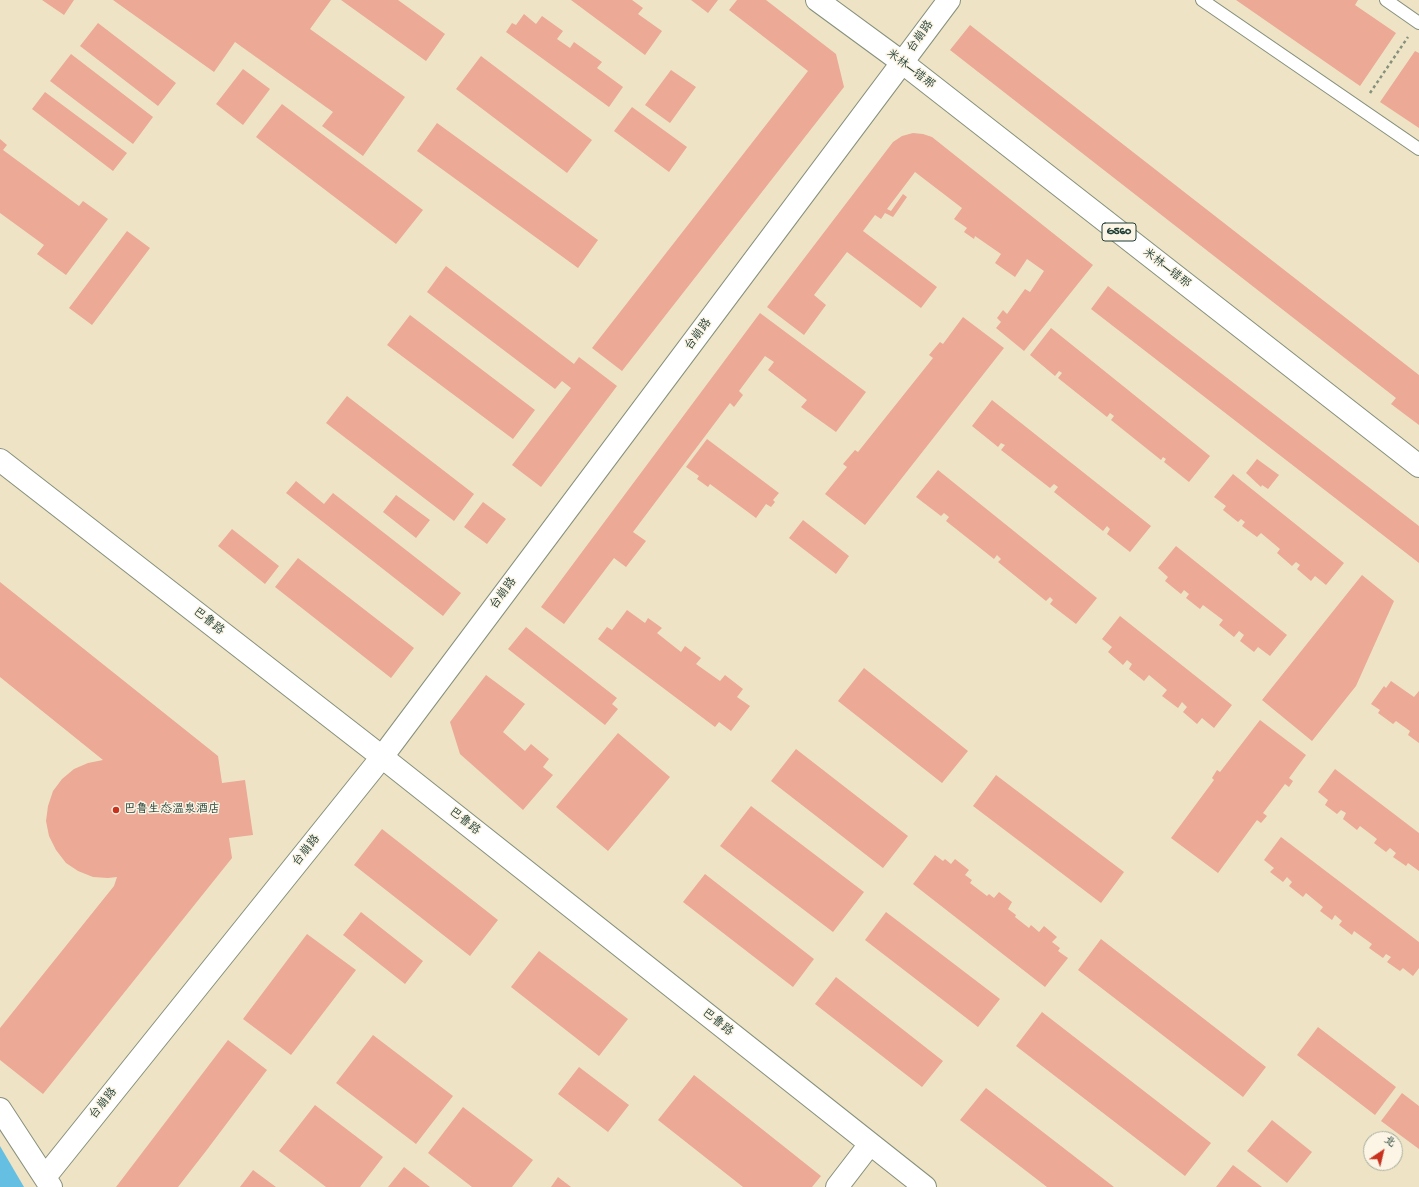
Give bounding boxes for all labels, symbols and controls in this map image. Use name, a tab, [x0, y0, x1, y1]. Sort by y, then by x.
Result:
street label: 台崩路	[905, 18, 937, 56]
street label: 米林—错那	[883, 47, 937, 93]
road number: G560	[1102, 223, 1136, 241]
street label: 米林—错那	[1139, 246, 1193, 292]
street label: 台崩路	[682, 316, 716, 354]
street label: 台崩路	[487, 575, 521, 613]
street label: 巴鲁路	[189, 605, 227, 639]
place label: 巴鲁生态温泉酒店	[124, 803, 220, 817]
marker: 巴鲁生态温泉酒店	[111, 805, 121, 815]
street label: 巴鲁路	[445, 805, 483, 839]
street label: 台崩路	[290, 832, 324, 870]
street label: 巴鲁路	[698, 1006, 736, 1040]
street label: 台崩路	[87, 1085, 121, 1123]
north arrow	[1363, 1131, 1403, 1171]
text: 北	[1381, 1134, 1397, 1150]

